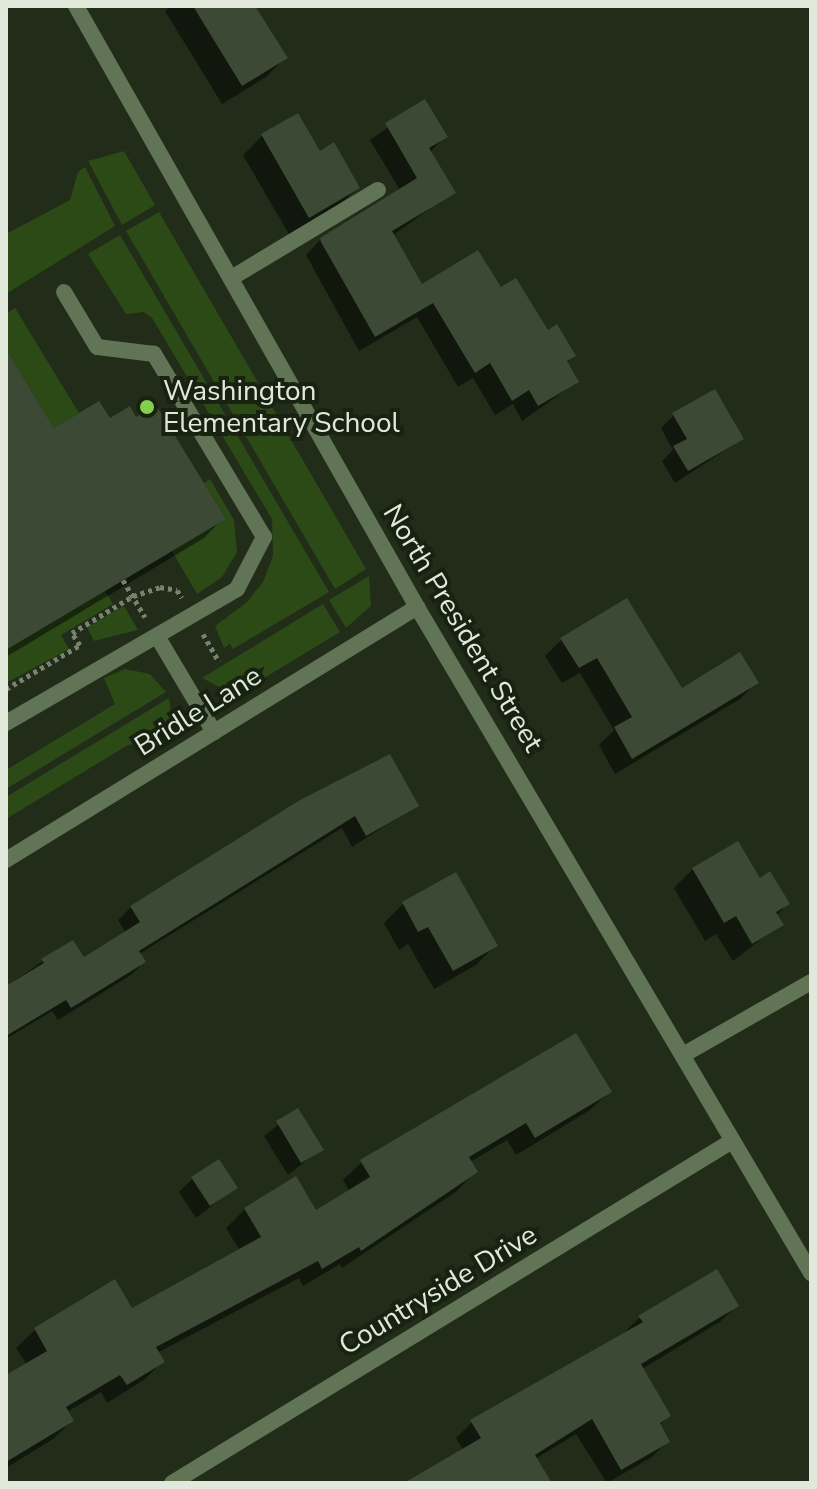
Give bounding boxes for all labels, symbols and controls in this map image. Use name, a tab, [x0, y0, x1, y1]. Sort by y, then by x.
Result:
place label: Washington Elementary School	[163, 374, 400, 440]
marker: Washington Elementary School	[138, 398, 156, 416]
street label: North President Street	[376, 498, 550, 758]
street label: Bridle Lane	[129, 659, 267, 763]
street label: Countryside Drive	[333, 1218, 543, 1362]

